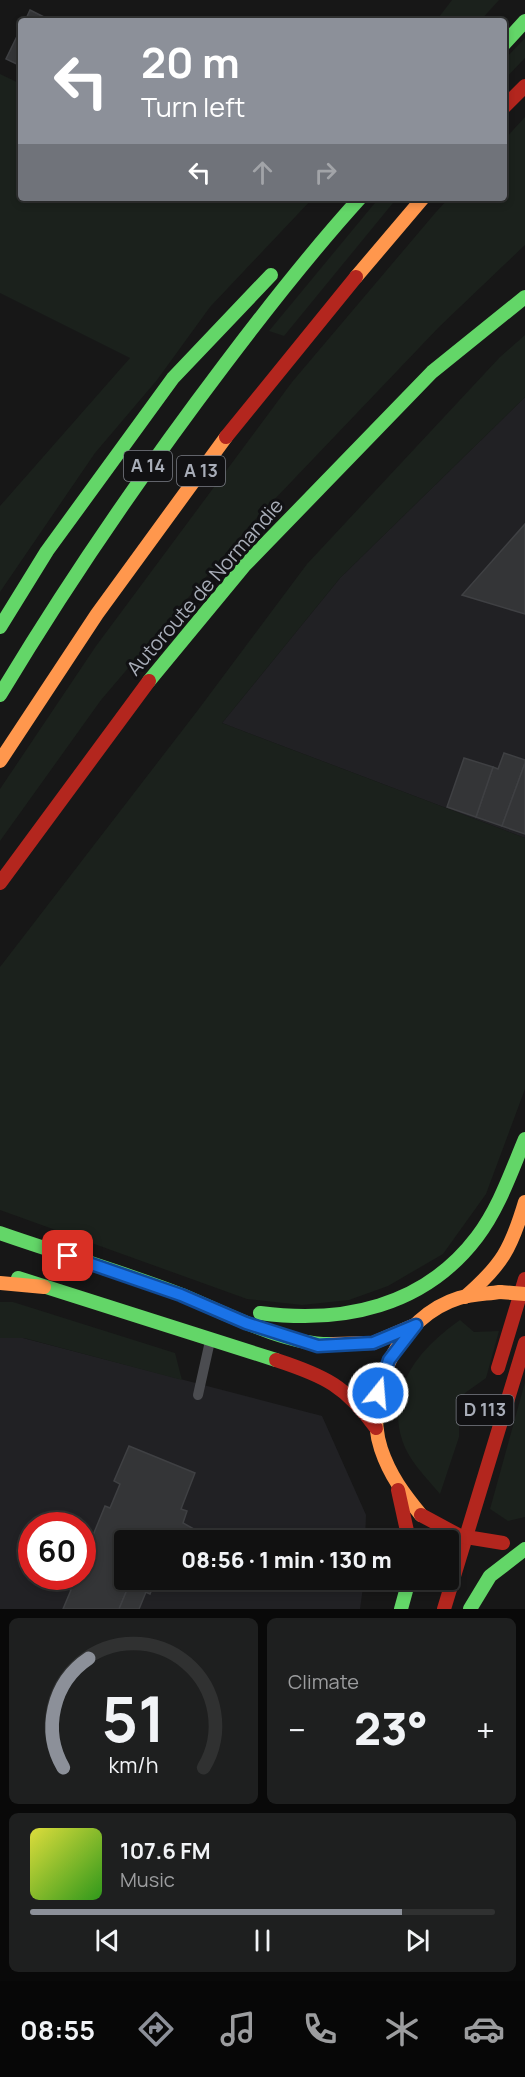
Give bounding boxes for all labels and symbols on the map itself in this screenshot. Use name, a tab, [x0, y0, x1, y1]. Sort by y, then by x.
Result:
road number: A 14	[124, 451, 172, 481]
road number: A 13	[177, 456, 225, 486]
street label: Autoroute de Normandie	[120, 492, 289, 681]
pin	[42, 1230, 93, 1281]
position arrow	[346, 1361, 410, 1425]
road number: D 113	[456, 1395, 514, 1425]
speed limit sign: 60	[18, 1512, 96, 1590]

